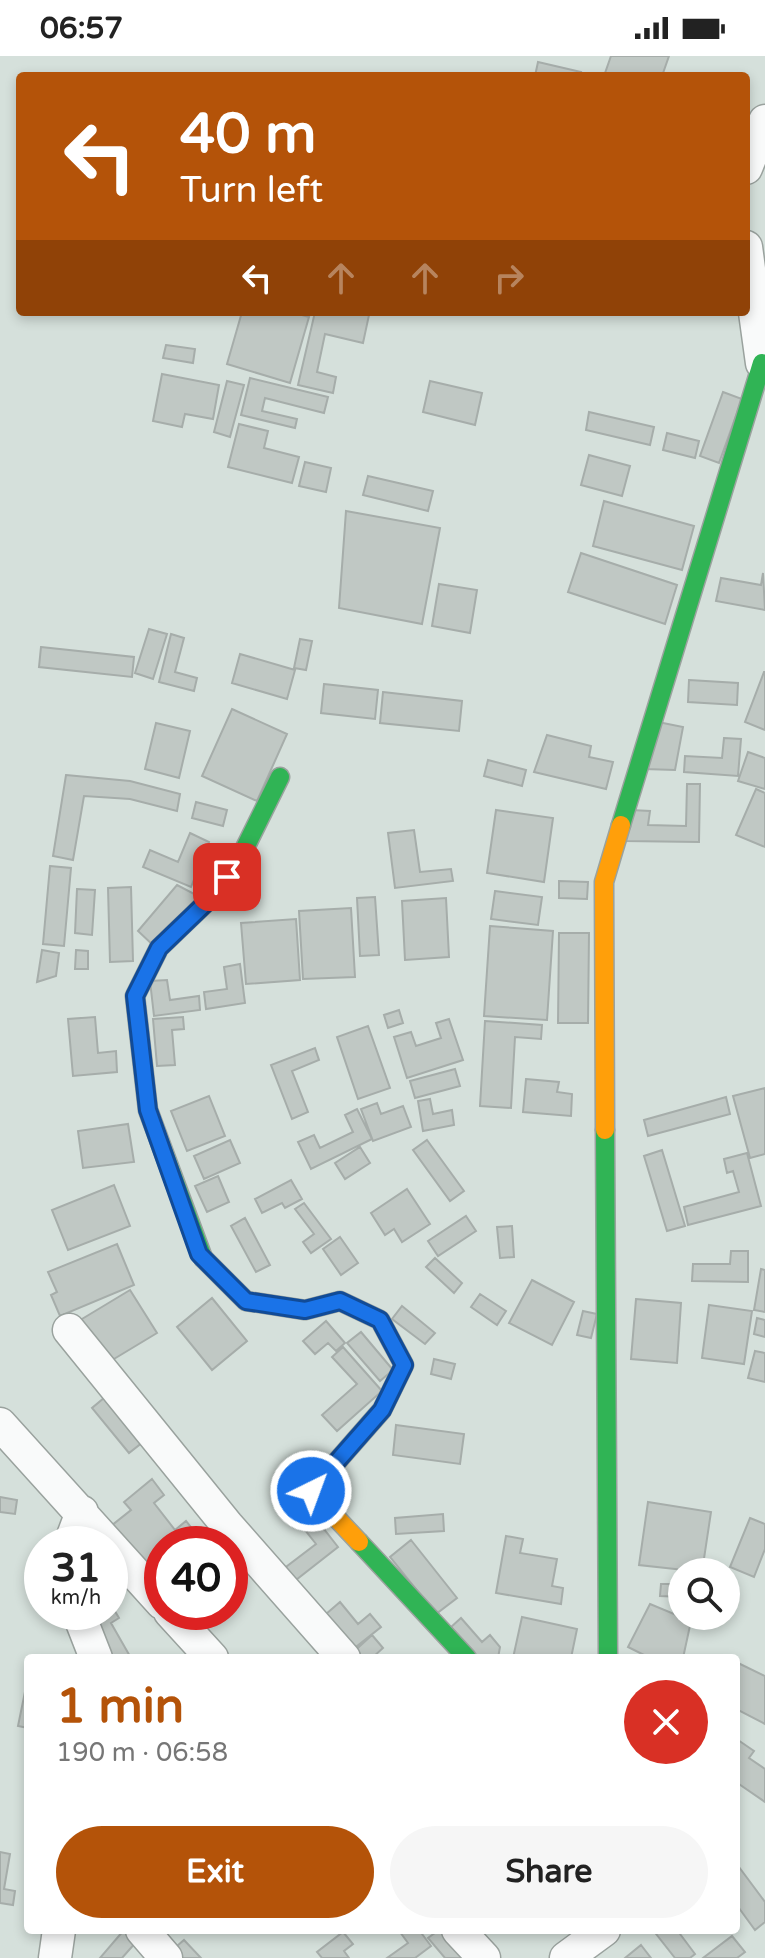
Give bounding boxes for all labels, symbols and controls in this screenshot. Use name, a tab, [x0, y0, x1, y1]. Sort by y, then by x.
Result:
text: 06:57	[40, 10, 123, 47]
text: 40 m	[180, 101, 316, 168]
icon: left	[48, 104, 152, 208]
text: Turn left	[180, 169, 323, 212]
icon: left	[235, 256, 279, 300]
icon: ahead	[319, 256, 363, 300]
icon: ahead	[403, 256, 447, 300]
icon: right	[487, 256, 531, 300]
pin	[193, 843, 261, 911]
icon: arrive	[205, 855, 249, 899]
position arrow	[269, 1449, 353, 1533]
speed limit sign: 40	[144, 1526, 248, 1630]
text: 31	[51, 1544, 101, 1592]
map controls	[668, 1558, 740, 1630]
button: search	[668, 1558, 740, 1630]
text: km/h	[51, 1586, 101, 1610]
text: 1 min	[56, 1678, 184, 1736]
button: close	[624, 1680, 708, 1764]
text: 190 m · 06:58	[56, 1737, 228, 1768]
button: Exit	[56, 1826, 374, 1918]
button: Share	[390, 1826, 708, 1918]

